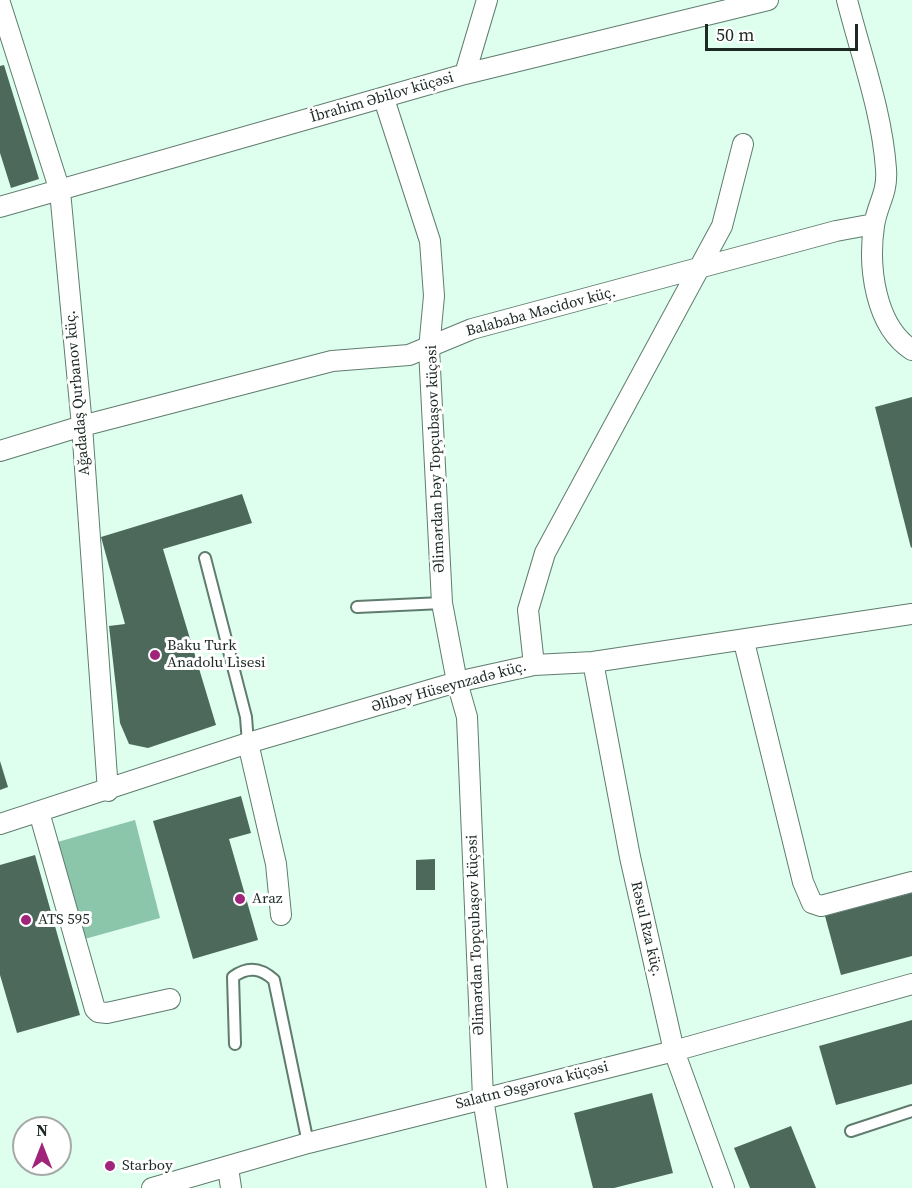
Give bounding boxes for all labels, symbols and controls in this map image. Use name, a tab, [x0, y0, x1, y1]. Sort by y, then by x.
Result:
scale bar	[708, 12, 861, 50]
text: 50 m	[716, 22, 754, 47]
street label: İbrahim Əbilov küçəsi	[308, 69, 456, 127]
street label: Balababa Məcidov küç.	[464, 283, 618, 341]
street label: Ağadadaş Qurbanov küç.	[62, 310, 94, 476]
street label: Əlimərdan bəy Topçubaşov küçəsi	[423, 345, 449, 573]
place label: Baku Turk Anadolu Lisesi	[167, 637, 265, 672]
marker: Baku Turk Anadolu Lisesi	[148, 648, 162, 662]
street label: Əlibəy Hüseynzadə küç.	[369, 658, 529, 716]
street label: Əlimərdan Topçubaşov küçəsi	[464, 834, 488, 1036]
street label: Rəsul Rza küç.	[626, 880, 666, 978]
place label: Araz	[252, 890, 283, 908]
marker: Araz	[233, 892, 247, 906]
place label: ATS 595	[38, 911, 90, 929]
marker: ATS 595	[19, 913, 33, 927]
street label: Salatın Əsgərova küçəsi	[454, 1058, 610, 1114]
north arrow	[12, 1116, 72, 1176]
text: N	[36, 1119, 48, 1141]
place label: Starboy	[122, 1157, 173, 1175]
marker: Starboy	[103, 1159, 117, 1173]

